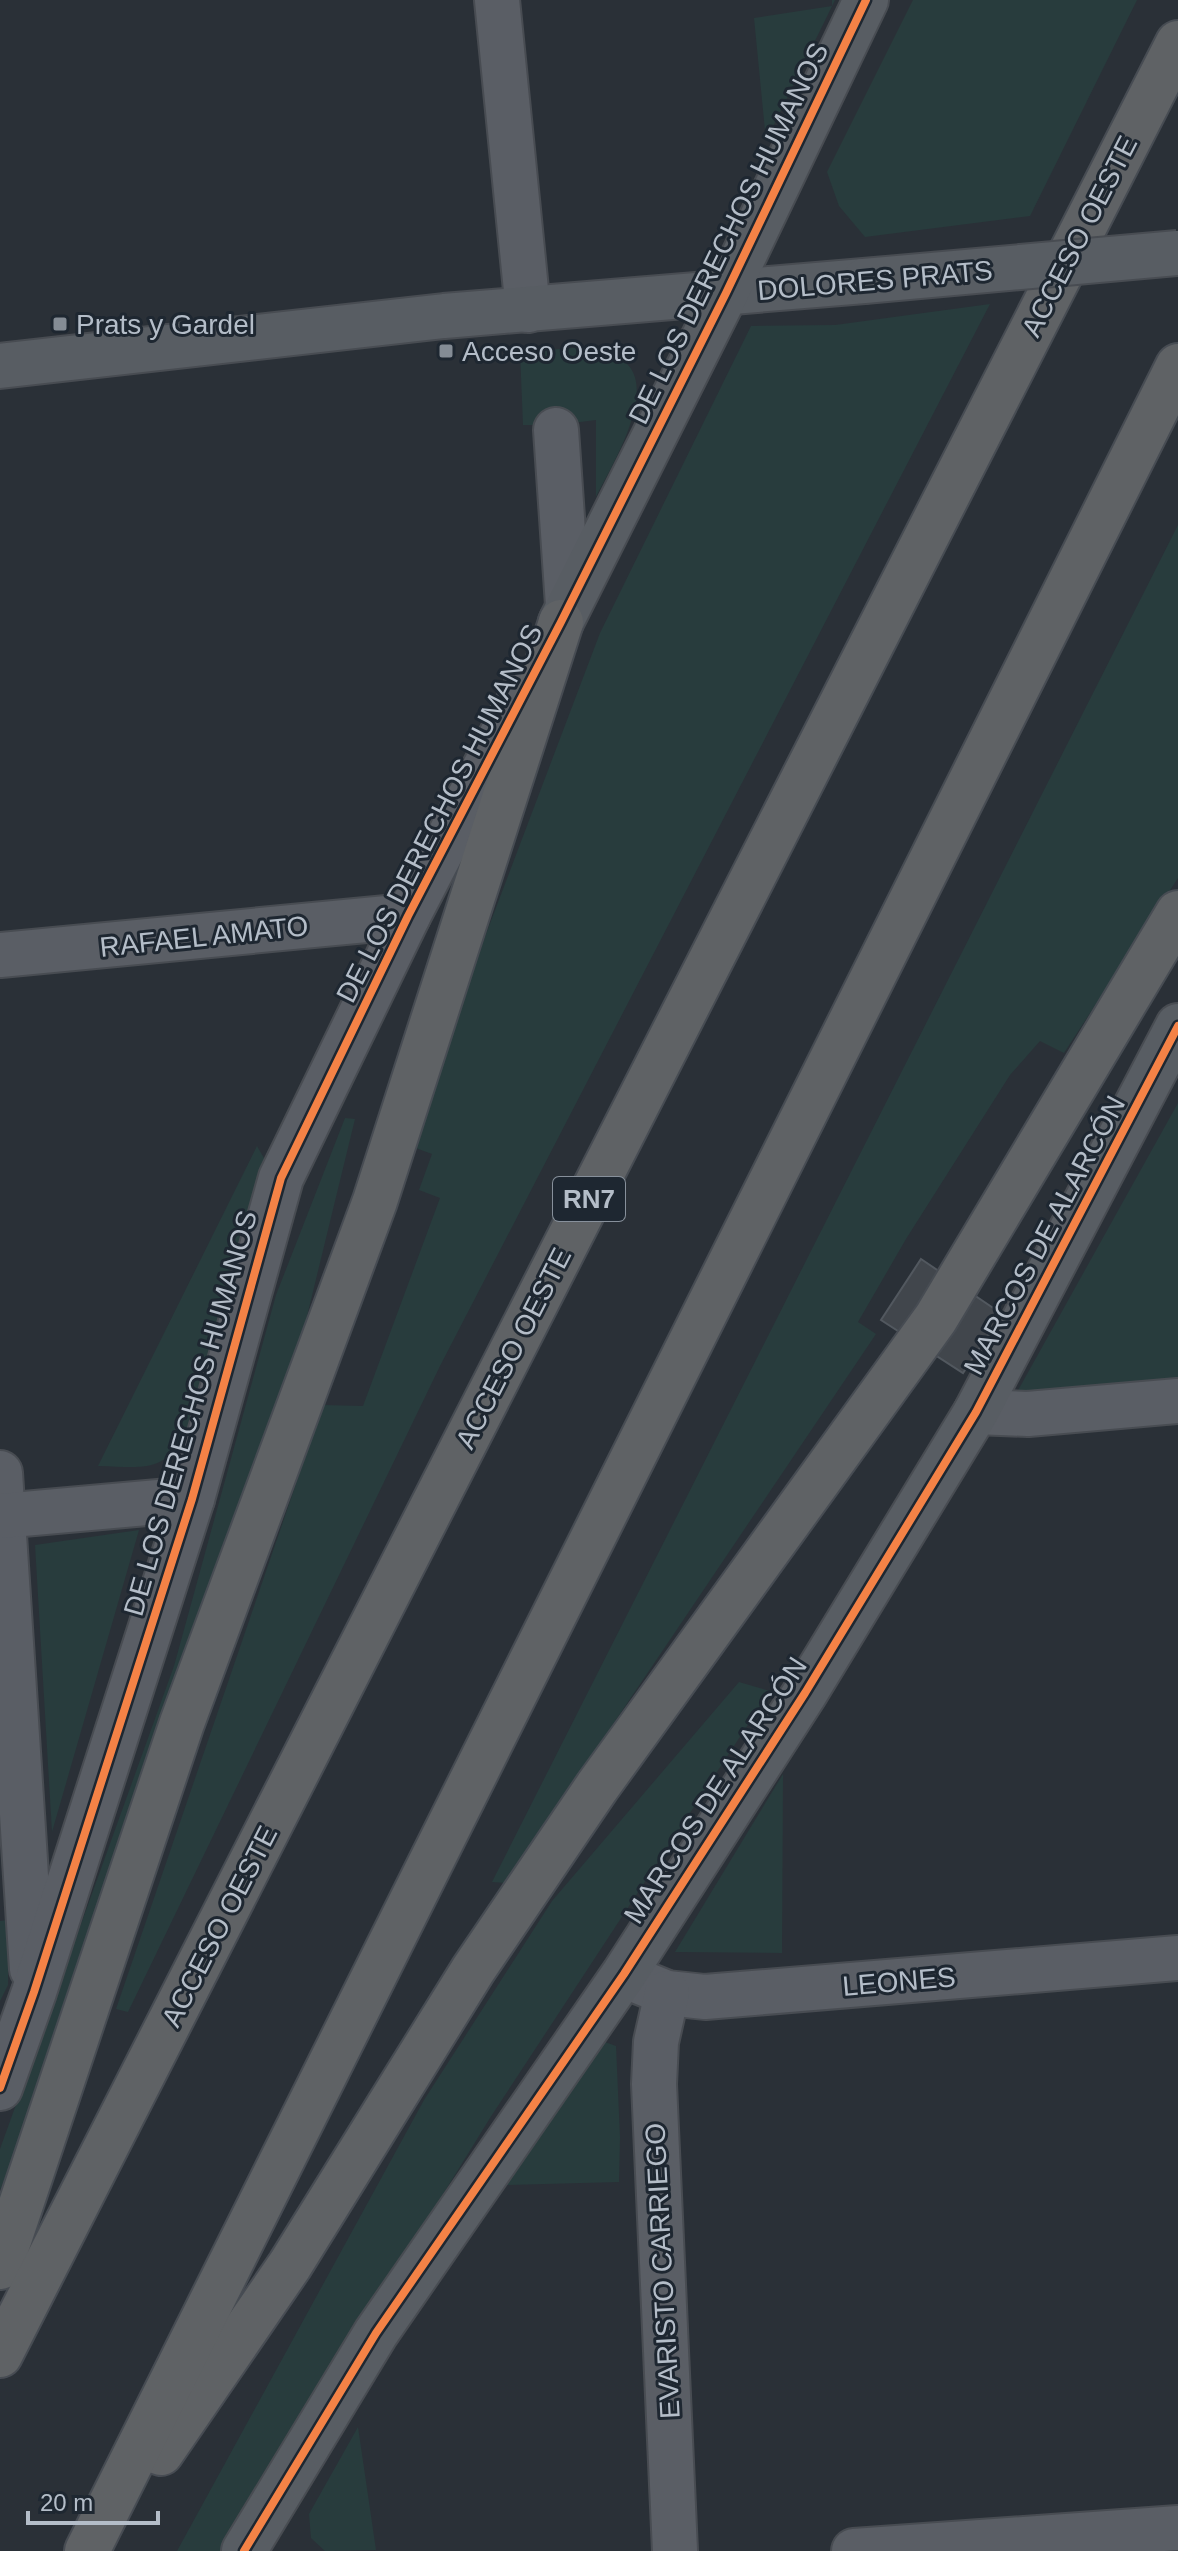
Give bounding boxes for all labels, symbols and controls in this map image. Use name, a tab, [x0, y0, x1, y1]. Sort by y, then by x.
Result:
street label: DE LOS DERECHOS HUMANOS	[622, 38, 834, 429]
street label: ACCESO OESTE	[1015, 131, 1143, 342]
street label: DOLORES PRATS	[756, 255, 994, 306]
place label: Prats y Gardel	[76, 309, 255, 340]
marker: Prats y Gardel	[51, 315, 69, 333]
place label: Acceso Oeste	[462, 336, 636, 367]
marker: Acceso Oeste	[437, 342, 455, 360]
street label: DE LOS DERECHOS HUMANOS	[330, 619, 549, 1007]
street label: RAFAEL AMATO	[98, 910, 310, 963]
street label: MARCOS DE ALARCÓN	[958, 1091, 1131, 1380]
road number: RN7	[553, 1177, 625, 1221]
street label: DE LOS DERECHOS HUMANOS	[118, 1207, 263, 1619]
street label: ACCESO OESTE	[449, 1243, 577, 1454]
street label: MARCOS DE ALARCÓN	[618, 1651, 813, 1929]
street label: ACCESO OESTE	[155, 1821, 283, 2032]
street label: LEONES	[841, 1961, 957, 2002]
street label: EVARISTO CARRIEGO	[639, 2122, 686, 2420]
scale bar	[28, 2475, 158, 2525]
text: 20 m	[40, 2489, 93, 2516]

